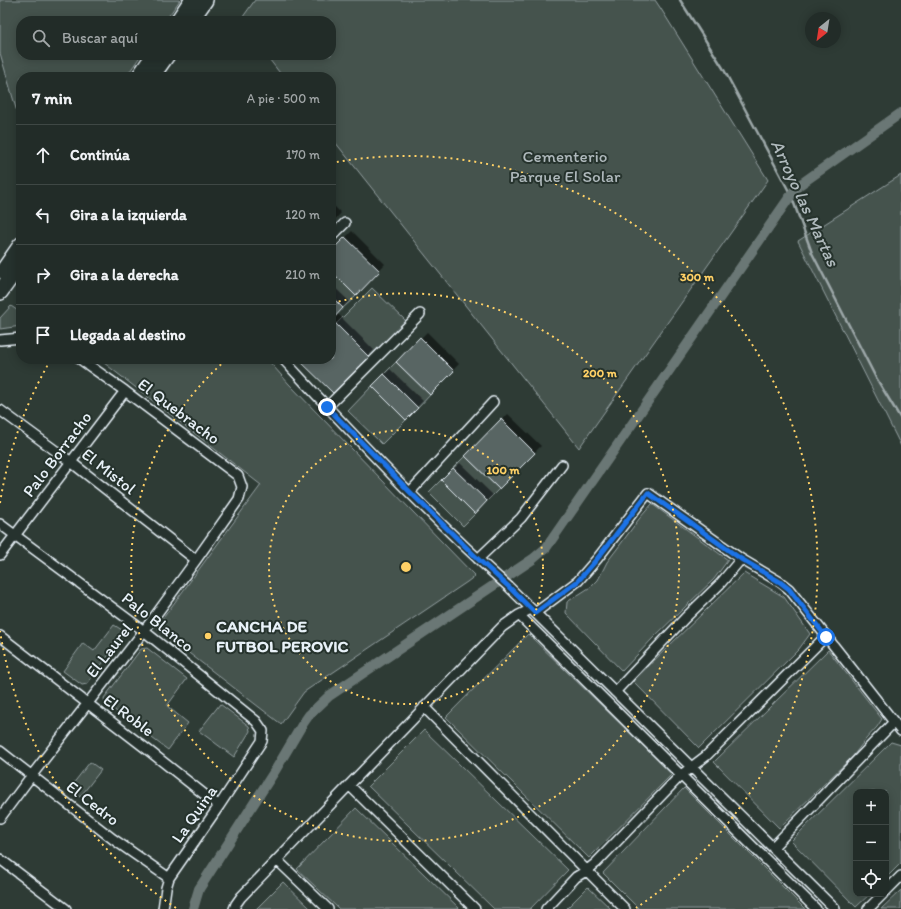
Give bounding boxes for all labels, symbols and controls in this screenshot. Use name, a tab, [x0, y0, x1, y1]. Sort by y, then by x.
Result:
north arrow	[805, 12, 841, 48]
search box	[16, 16, 336, 60]
icon: search	[30, 27, 52, 49]
text: Buscar aquí	[62, 29, 138, 47]
text: 7 min	[32, 88, 72, 108]
text: A pie · 500 m	[247, 91, 320, 106]
water label: Arroyo las Martas	[766, 136, 844, 271]
icon: ahead	[32, 144, 54, 166]
text: Continúa	[70, 146, 130, 164]
park label: Cementerio Parque El Solar	[510, 146, 621, 186]
text: 170 m	[286, 147, 320, 162]
icon: left	[32, 204, 54, 226]
text: Gira a la izquierda	[70, 206, 187, 224]
text: 120 m	[285, 207, 320, 222]
icon: right	[32, 264, 54, 286]
text: Gira a la derecha	[70, 266, 179, 284]
text: 210 m	[285, 267, 320, 282]
text: 300 m	[680, 270, 715, 284]
icon: arrive	[32, 324, 54, 346]
text: Llegada al destino	[70, 326, 186, 344]
text: 200 m	[583, 366, 618, 380]
street label: El Quebracho	[134, 374, 224, 448]
route end	[318, 398, 336, 416]
street label: Palo Borracho	[18, 407, 96, 501]
street label: El Mistol	[78, 444, 140, 498]
text: 100 m	[486, 463, 520, 477]
centre of rings	[399, 560, 413, 574]
street label: Palo Blanco	[118, 588, 198, 656]
place label: CANCHA DE FUTBOL PEROVIC	[216, 616, 349, 656]
street label: El Laurel	[81, 618, 137, 681]
route start	[817, 628, 835, 646]
marker: CANCHA DE FUTBOL PEROVIC	[203, 631, 213, 641]
street label: El Roble	[100, 689, 158, 741]
street label: El Cedro	[63, 776, 123, 830]
street label: La Quina	[167, 781, 221, 847]
map controls	[853, 789, 889, 897]
button: +	[853, 789, 889, 825]
button: −	[853, 825, 889, 861]
button: locate	[853, 861, 889, 897]

